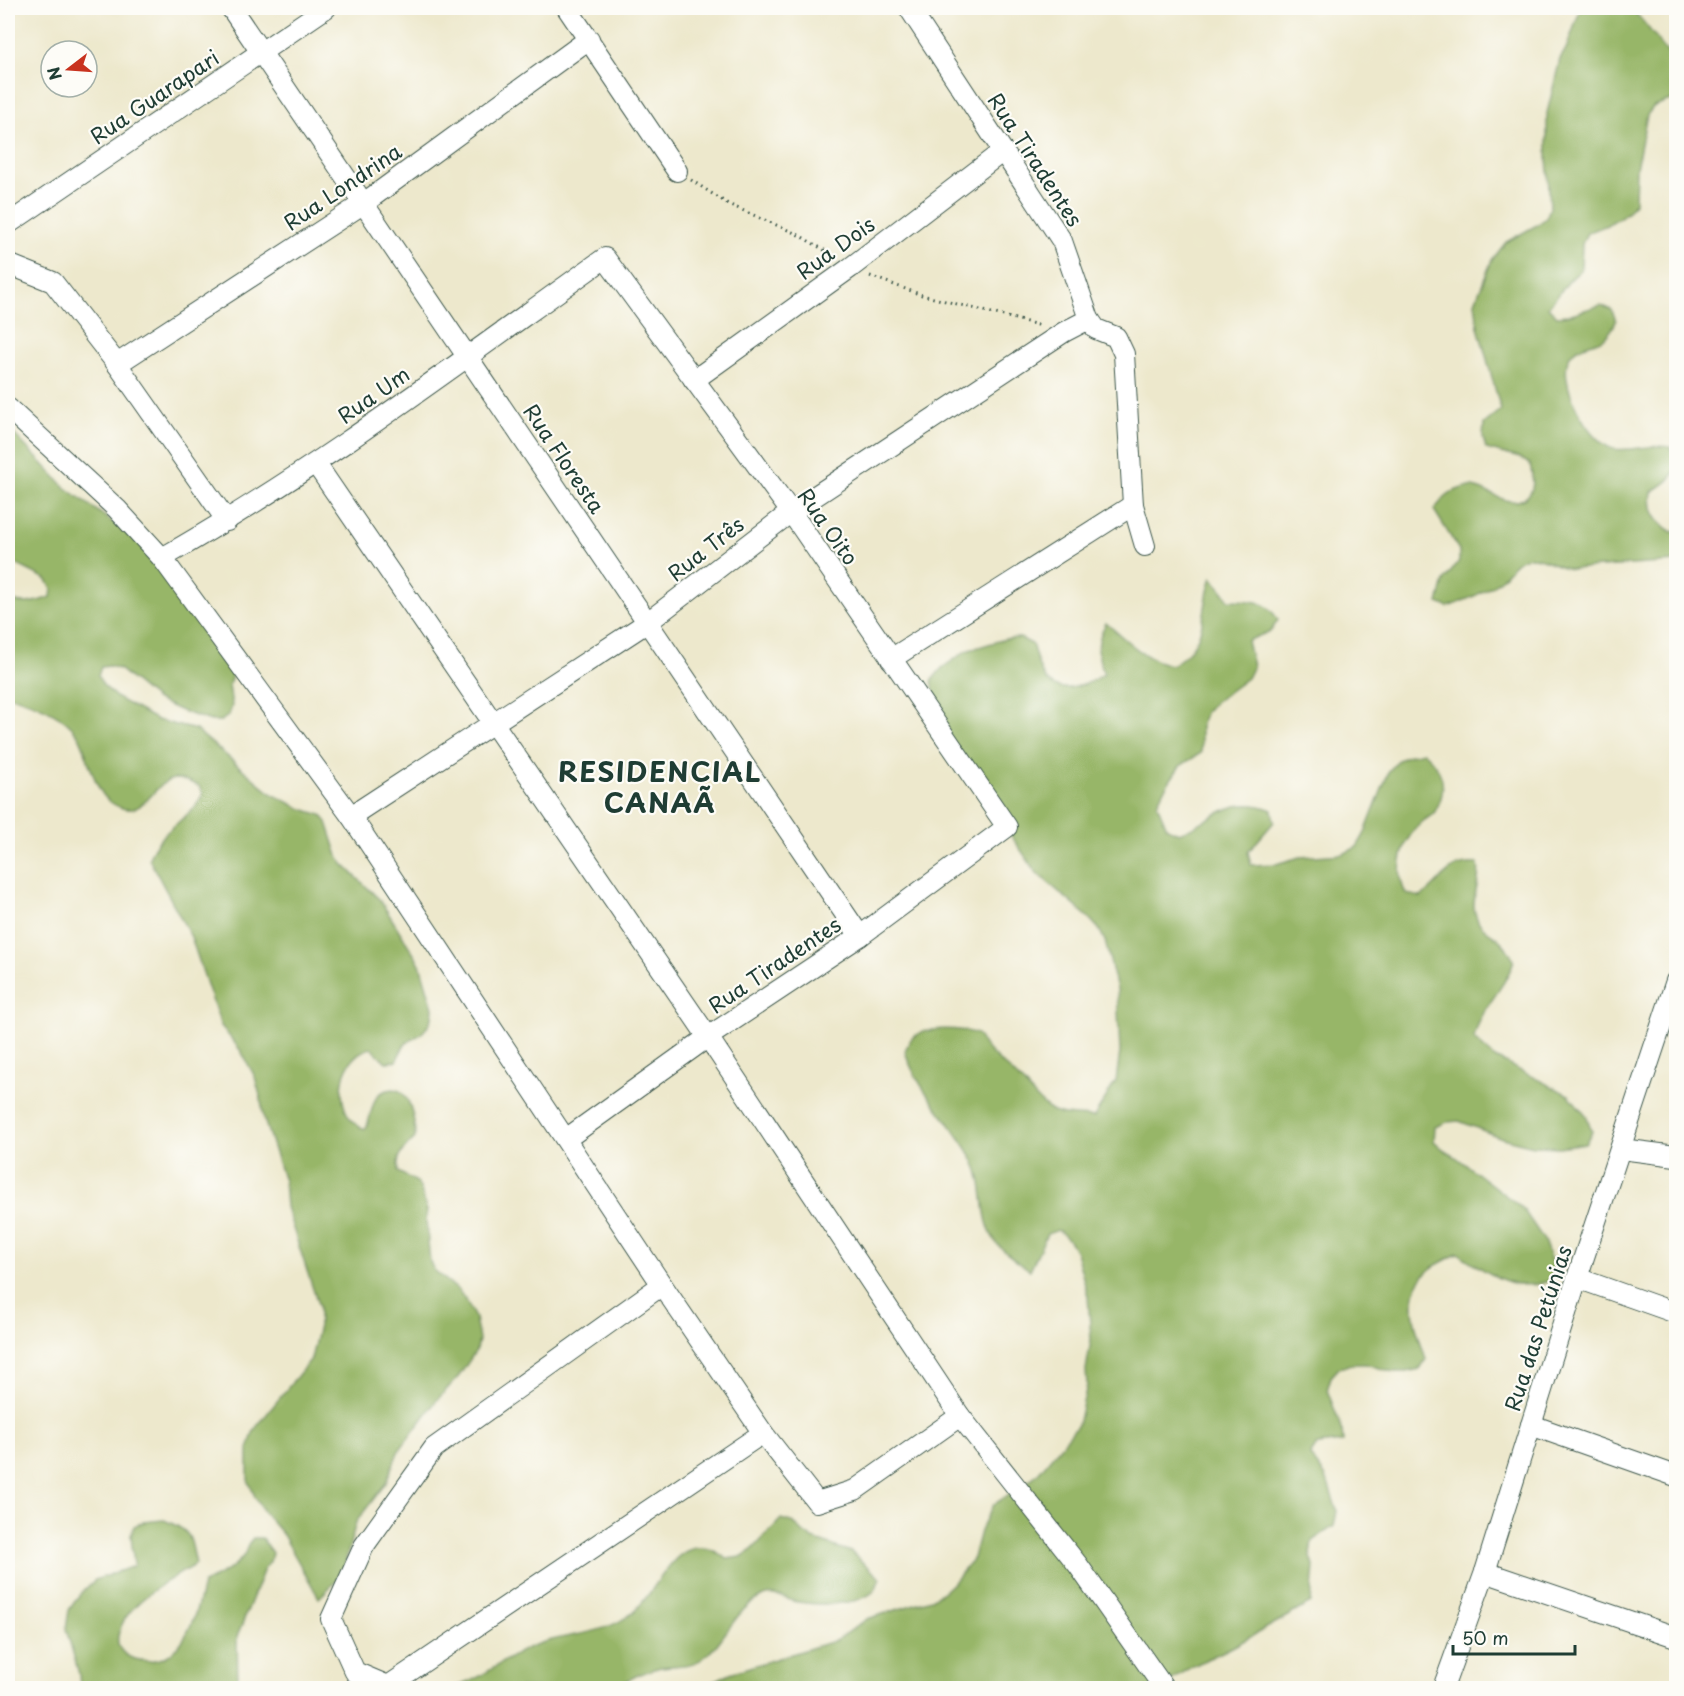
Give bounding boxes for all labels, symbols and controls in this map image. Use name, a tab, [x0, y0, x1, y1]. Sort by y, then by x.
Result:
north arrow	[39, 39, 99, 99]
street label: Rua Guarapari	[83, 41, 225, 151]
text: N	[40, 64, 67, 83]
street label: Rua Tiradentes	[981, 86, 1091, 232]
street label: Rua Londrina	[277, 134, 408, 237]
street label: Rua Dois	[789, 208, 881, 286]
street label: Rua Um	[330, 357, 416, 431]
street label: Rua Floresta	[516, 397, 614, 519]
street label: Rua Oito	[791, 481, 867, 571]
street label: Rua Três	[660, 508, 750, 588]
district label: RESIDENCIAL CANAÃ	[558, 750, 762, 822]
street label: Rua Tiradentes	[701, 908, 847, 1020]
street label: Rua das Petúnias	[1495, 1241, 1579, 1415]
scale bar	[1453, 1618, 1574, 1656]
text: 50 m	[1462, 1624, 1509, 1651]

